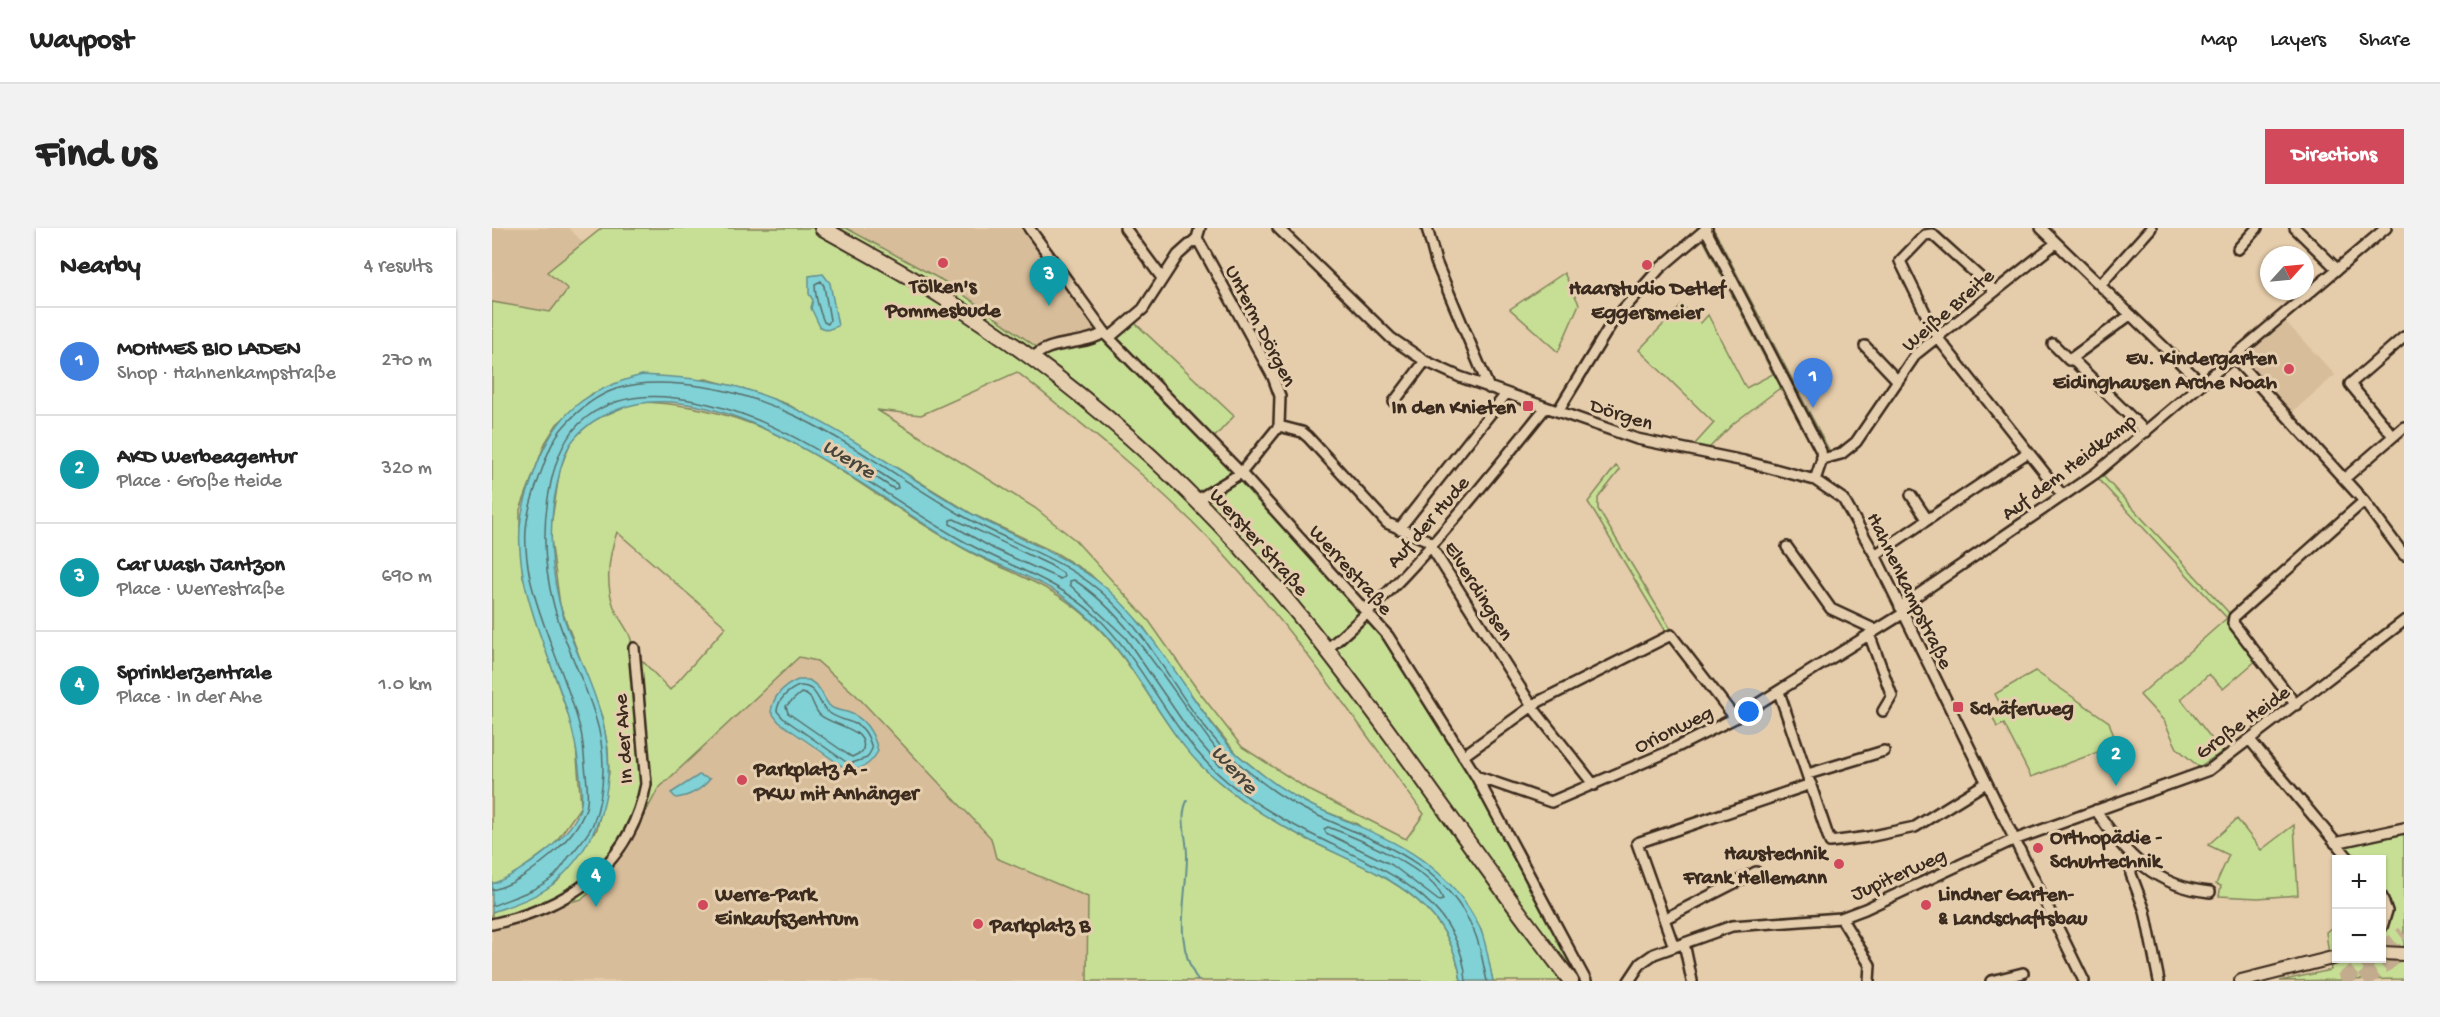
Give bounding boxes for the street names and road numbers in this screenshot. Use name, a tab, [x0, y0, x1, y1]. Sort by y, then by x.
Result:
street label: Unterm Dörgen	[1217, 261, 1300, 392]
street label: Weiße Breite	[1898, 264, 2002, 359]
street label: Dörgen	[1584, 394, 1656, 438]
street label: Auf dem Heidkamp	[1998, 409, 2143, 528]
street label: Auf der Hude	[1383, 471, 1477, 575]
street label: Werster Straße	[1202, 484, 1313, 603]
street label: Hahnenkampstraße	[1859, 509, 1957, 675]
street label: Werrestraße	[1302, 521, 1397, 623]
street label: Elverdingsen	[1437, 537, 1517, 646]
street label: Große Heide	[2192, 681, 2297, 766]
street label: In der Ahe	[610, 692, 641, 785]
street label: Orionweg	[1631, 701, 1718, 761]
street label: Jupiterweg	[1848, 844, 1951, 908]

